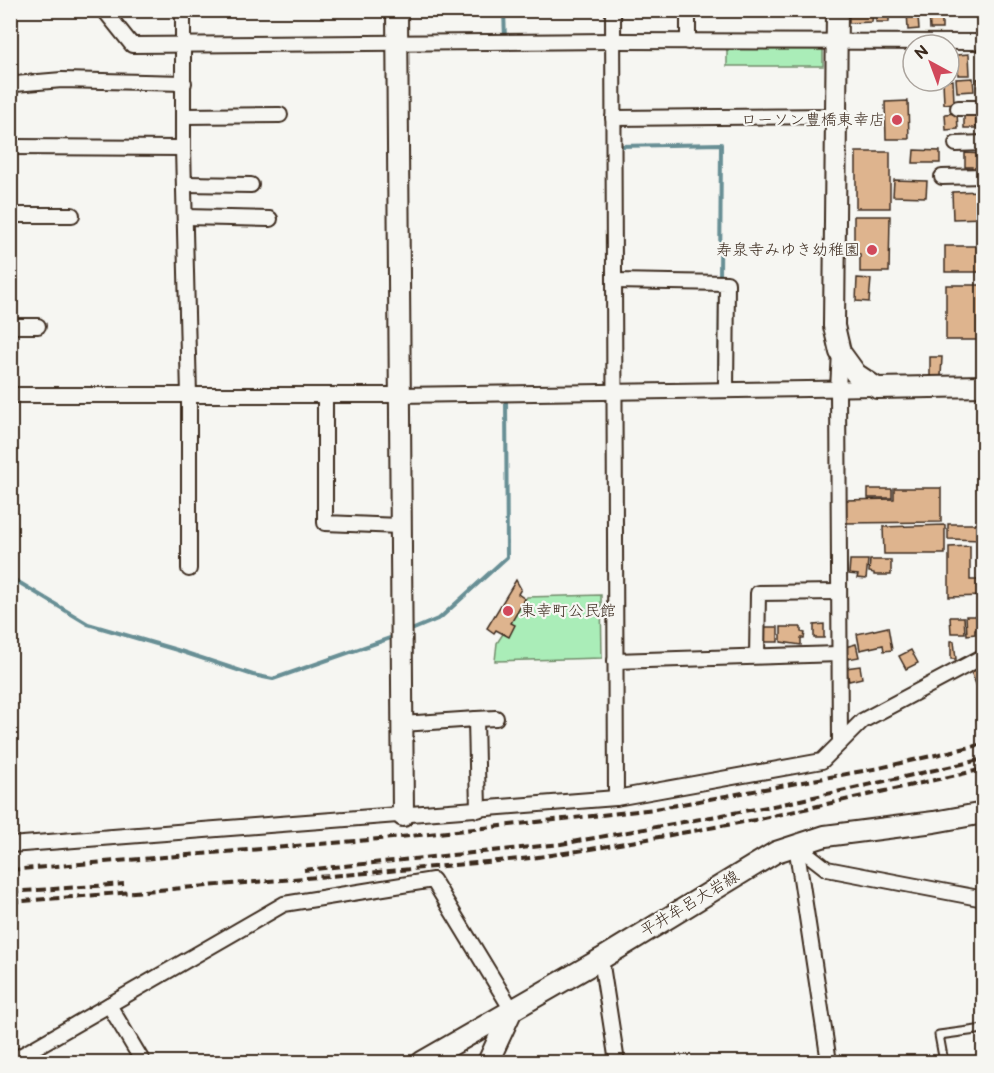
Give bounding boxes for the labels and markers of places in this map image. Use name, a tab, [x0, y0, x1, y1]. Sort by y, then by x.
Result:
place label: ローソン豊橋東幸店	[741, 111, 885, 130]
marker: ローソン豊橋東幸店	[890, 113, 904, 127]
place label: 寿泉寺みゆき幼稚園	[716, 241, 860, 260]
marker: 寿泉寺みゆき幼稚園	[865, 243, 879, 257]
place label: 東幸町公民館	[520, 602, 616, 621]
marker: 東幸町公民館	[501, 604, 515, 618]

